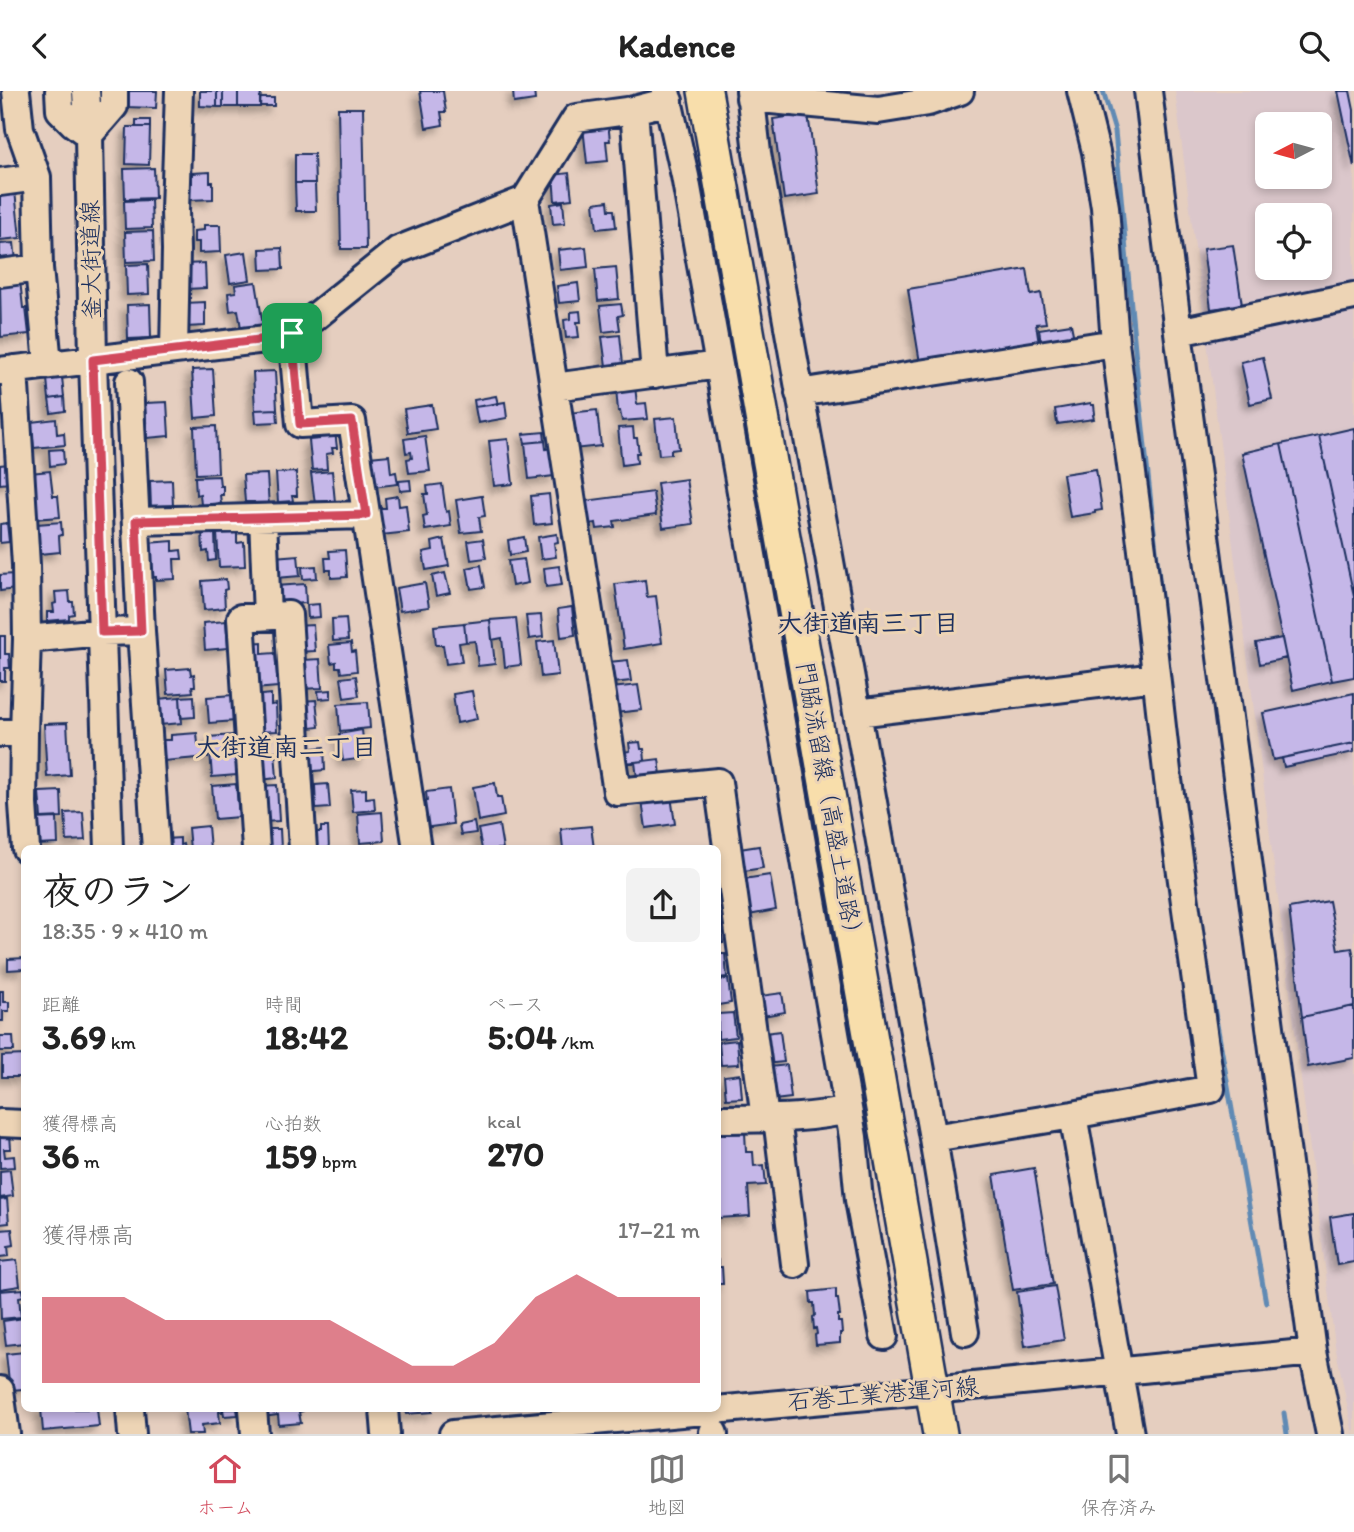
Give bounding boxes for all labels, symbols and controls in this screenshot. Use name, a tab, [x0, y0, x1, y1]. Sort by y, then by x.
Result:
icon: back	[21, 27, 59, 65]
text: Kadence	[618, 27, 736, 65]
icon: search	[1295, 27, 1333, 65]
north arrow	[1255, 112, 1332, 189]
map controls	[1255, 112, 1332, 280]
street label: 釜大街道線	[75, 200, 106, 320]
button: locate	[1255, 203, 1332, 280]
pin	[262, 303, 322, 363]
icon: arrive	[273, 314, 311, 352]
district label: 大街道南三丁目	[777, 607, 959, 639]
street label: 門脇流留線（高盛土道路）	[791, 660, 870, 948]
district label: 大街道南二丁目	[195, 731, 377, 763]
text: 夜のラン	[42, 868, 194, 914]
button: share	[626, 868, 700, 942]
text: 18:35 · 9 × 410 m	[42, 917, 208, 945]
text: 距離	[42, 993, 80, 1016]
text: 時間	[265, 993, 303, 1016]
text: ペース	[487, 993, 543, 1016]
text: 3.69	[42, 1016, 107, 1058]
text: 18:42	[265, 1016, 348, 1058]
text: 5:04	[487, 1016, 557, 1058]
text: km	[107, 1031, 136, 1054]
text: /km	[557, 1031, 594, 1054]
text: kcal	[487, 1110, 521, 1133]
text: 獲得標高	[42, 1112, 118, 1135]
text: 心拍数	[265, 1112, 322, 1135]
text: 270	[487, 1133, 545, 1175]
text: 36	[42, 1135, 80, 1177]
text: 159	[265, 1135, 318, 1177]
text: m	[80, 1150, 100, 1173]
text: bpm	[318, 1150, 357, 1173]
text: 17–21 m	[618, 1216, 700, 1244]
text: 獲得標高	[42, 1221, 134, 1249]
street label: 石巻工業港運河線	[786, 1371, 980, 1416]
tab: ホーム	[197, 1450, 254, 1519]
tab: 地図	[648, 1450, 686, 1519]
tab: 保存済み	[1081, 1450, 1157, 1519]

